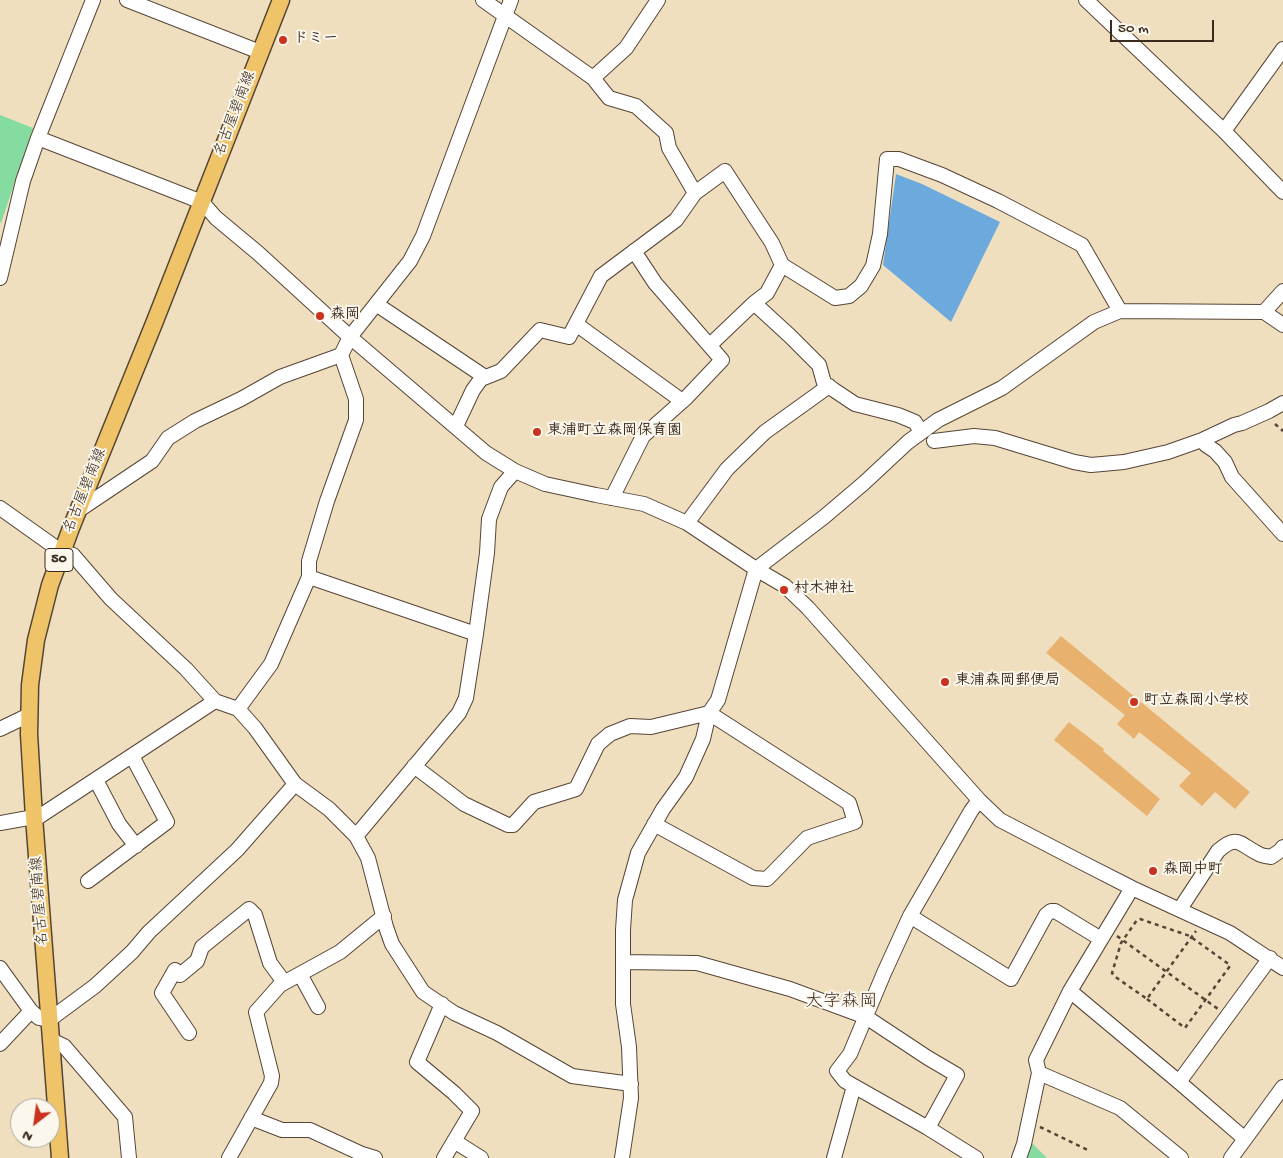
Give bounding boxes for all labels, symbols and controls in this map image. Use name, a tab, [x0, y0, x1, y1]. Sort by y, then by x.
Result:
scale bar	[1113, 10, 1217, 42]
text: 50 m	[1118, 20, 1149, 38]
place label: ドミー	[293, 31, 338, 49]
marker: ドミー	[277, 34, 289, 46]
street label: 名古屋碧南線	[211, 69, 261, 159]
place label: 森岡	[330, 307, 360, 325]
marker: 森岡	[314, 310, 326, 322]
place label: 東浦町立森岡保育園	[547, 423, 682, 441]
marker: 東浦町立森岡保育園	[531, 426, 543, 438]
street label: 名古屋碧南線	[61, 446, 111, 536]
road number: 50	[45, 548, 73, 572]
place label: 村木神社	[794, 581, 854, 599]
marker: 村木神社	[778, 584, 790, 596]
place label: 東浦森岡郵便局	[955, 673, 1060, 691]
marker: 東浦森岡郵便局	[939, 676, 951, 688]
place label: 町立森岡小学校	[1144, 693, 1249, 711]
marker: 町立森岡小学校	[1128, 696, 1140, 708]
street label: 名古屋碧南線	[29, 855, 53, 947]
place label: 森岡中町	[1163, 862, 1223, 880]
marker: 森岡中町	[1147, 865, 1159, 877]
district label: 大字森岡	[805, 992, 877, 1014]
north arrow	[10, 1098, 60, 1148]
text: N	[20, 1126, 36, 1145]

